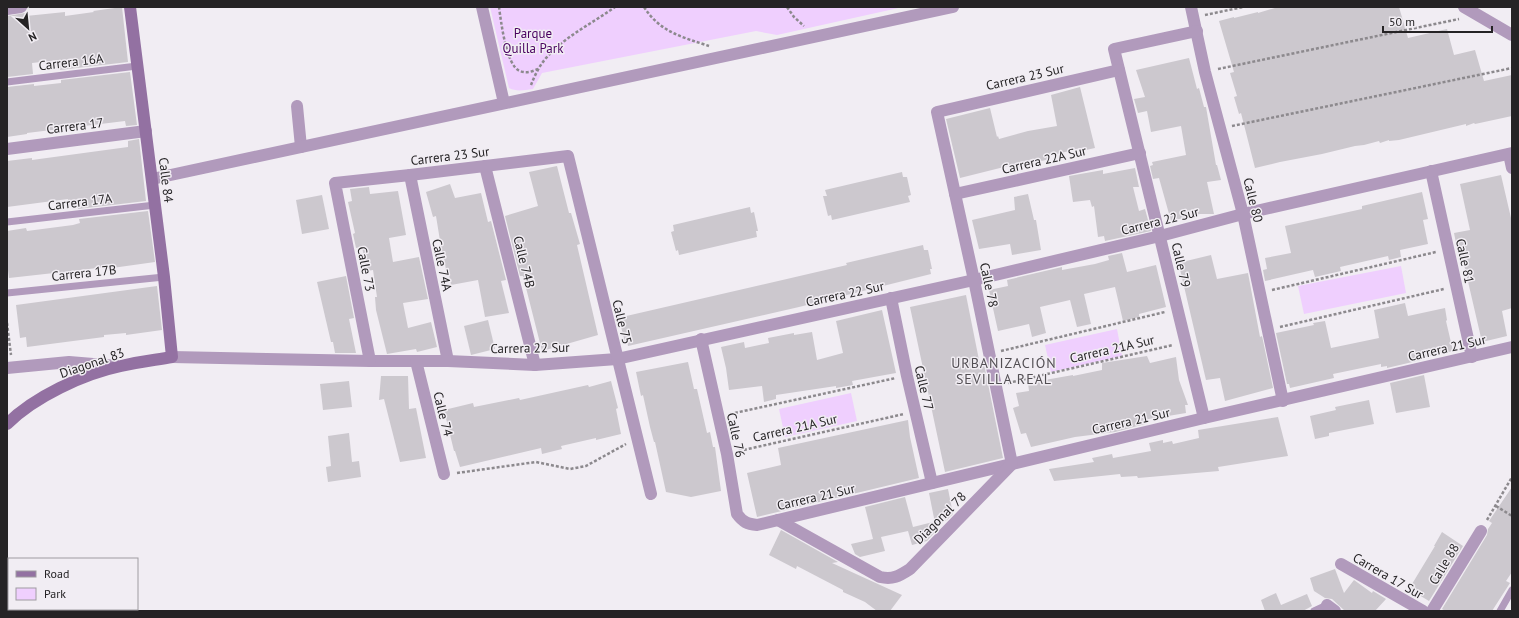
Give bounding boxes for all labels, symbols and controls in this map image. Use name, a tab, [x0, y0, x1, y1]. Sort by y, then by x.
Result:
north arrow	[8, 8, 48, 48]
scale bar	[1383, 8, 1492, 34]
text: 50 m	[1389, 14, 1415, 29]
park label: Parque Quilla Park	[503, 25, 564, 57]
text: N	[26, 29, 39, 45]
street label: Carrera 16A	[38, 50, 105, 74]
street label: Carrera 23 Sur	[984, 60, 1066, 94]
street label: Carrera 17	[45, 114, 105, 138]
street label: Carrera 22A Sur	[1000, 142, 1089, 178]
street label: Carrera 23 Sur	[410, 143, 491, 169]
street label: Calle 84	[155, 156, 177, 204]
street label: Calle 80	[1239, 176, 1267, 224]
street label: Carrera 17A	[47, 190, 113, 214]
street label: Carrera 22 Sur	[1119, 203, 1201, 239]
street label: Calle 74B	[509, 234, 539, 290]
street label: Calle 74A	[428, 237, 456, 293]
street label: Calle 81	[1452, 237, 1478, 285]
street label: Calle 79	[1168, 241, 1194, 289]
street label: Calle 73	[353, 245, 379, 293]
street label: Carrera 17B	[51, 261, 117, 285]
street label: Calle 78	[976, 261, 1002, 309]
street label: Carrera 22 Sur	[804, 277, 886, 311]
street label: Calle 75	[608, 298, 636, 346]
street label: Carrera 21A Sur	[1068, 331, 1157, 367]
street label: Carrera 21 Sur	[1406, 331, 1488, 365]
street label: Carrera 22 Sur	[490, 339, 570, 357]
street label: Diagonal 83	[57, 344, 127, 382]
district label: URBANIZACIÓN SEVILLA REAL	[951, 354, 1057, 388]
street label: Calle 77	[911, 364, 937, 412]
street label: Calle 74	[429, 390, 457, 438]
street label: Carrera 21 Sur	[1090, 404, 1172, 438]
street label: Carrera 21A Sur	[751, 410, 840, 446]
street label: Calle 76	[723, 411, 749, 459]
street label: Carrera 21 Sur	[775, 480, 857, 514]
street label: Diagonal 78	[910, 488, 970, 548]
street label: Calle 88	[1425, 540, 1463, 588]
street label: Carrera 17 Sur	[1350, 549, 1427, 603]
legend	[8, 558, 138, 610]
text: Road	[44, 566, 69, 581]
text: Park	[44, 586, 66, 601]

